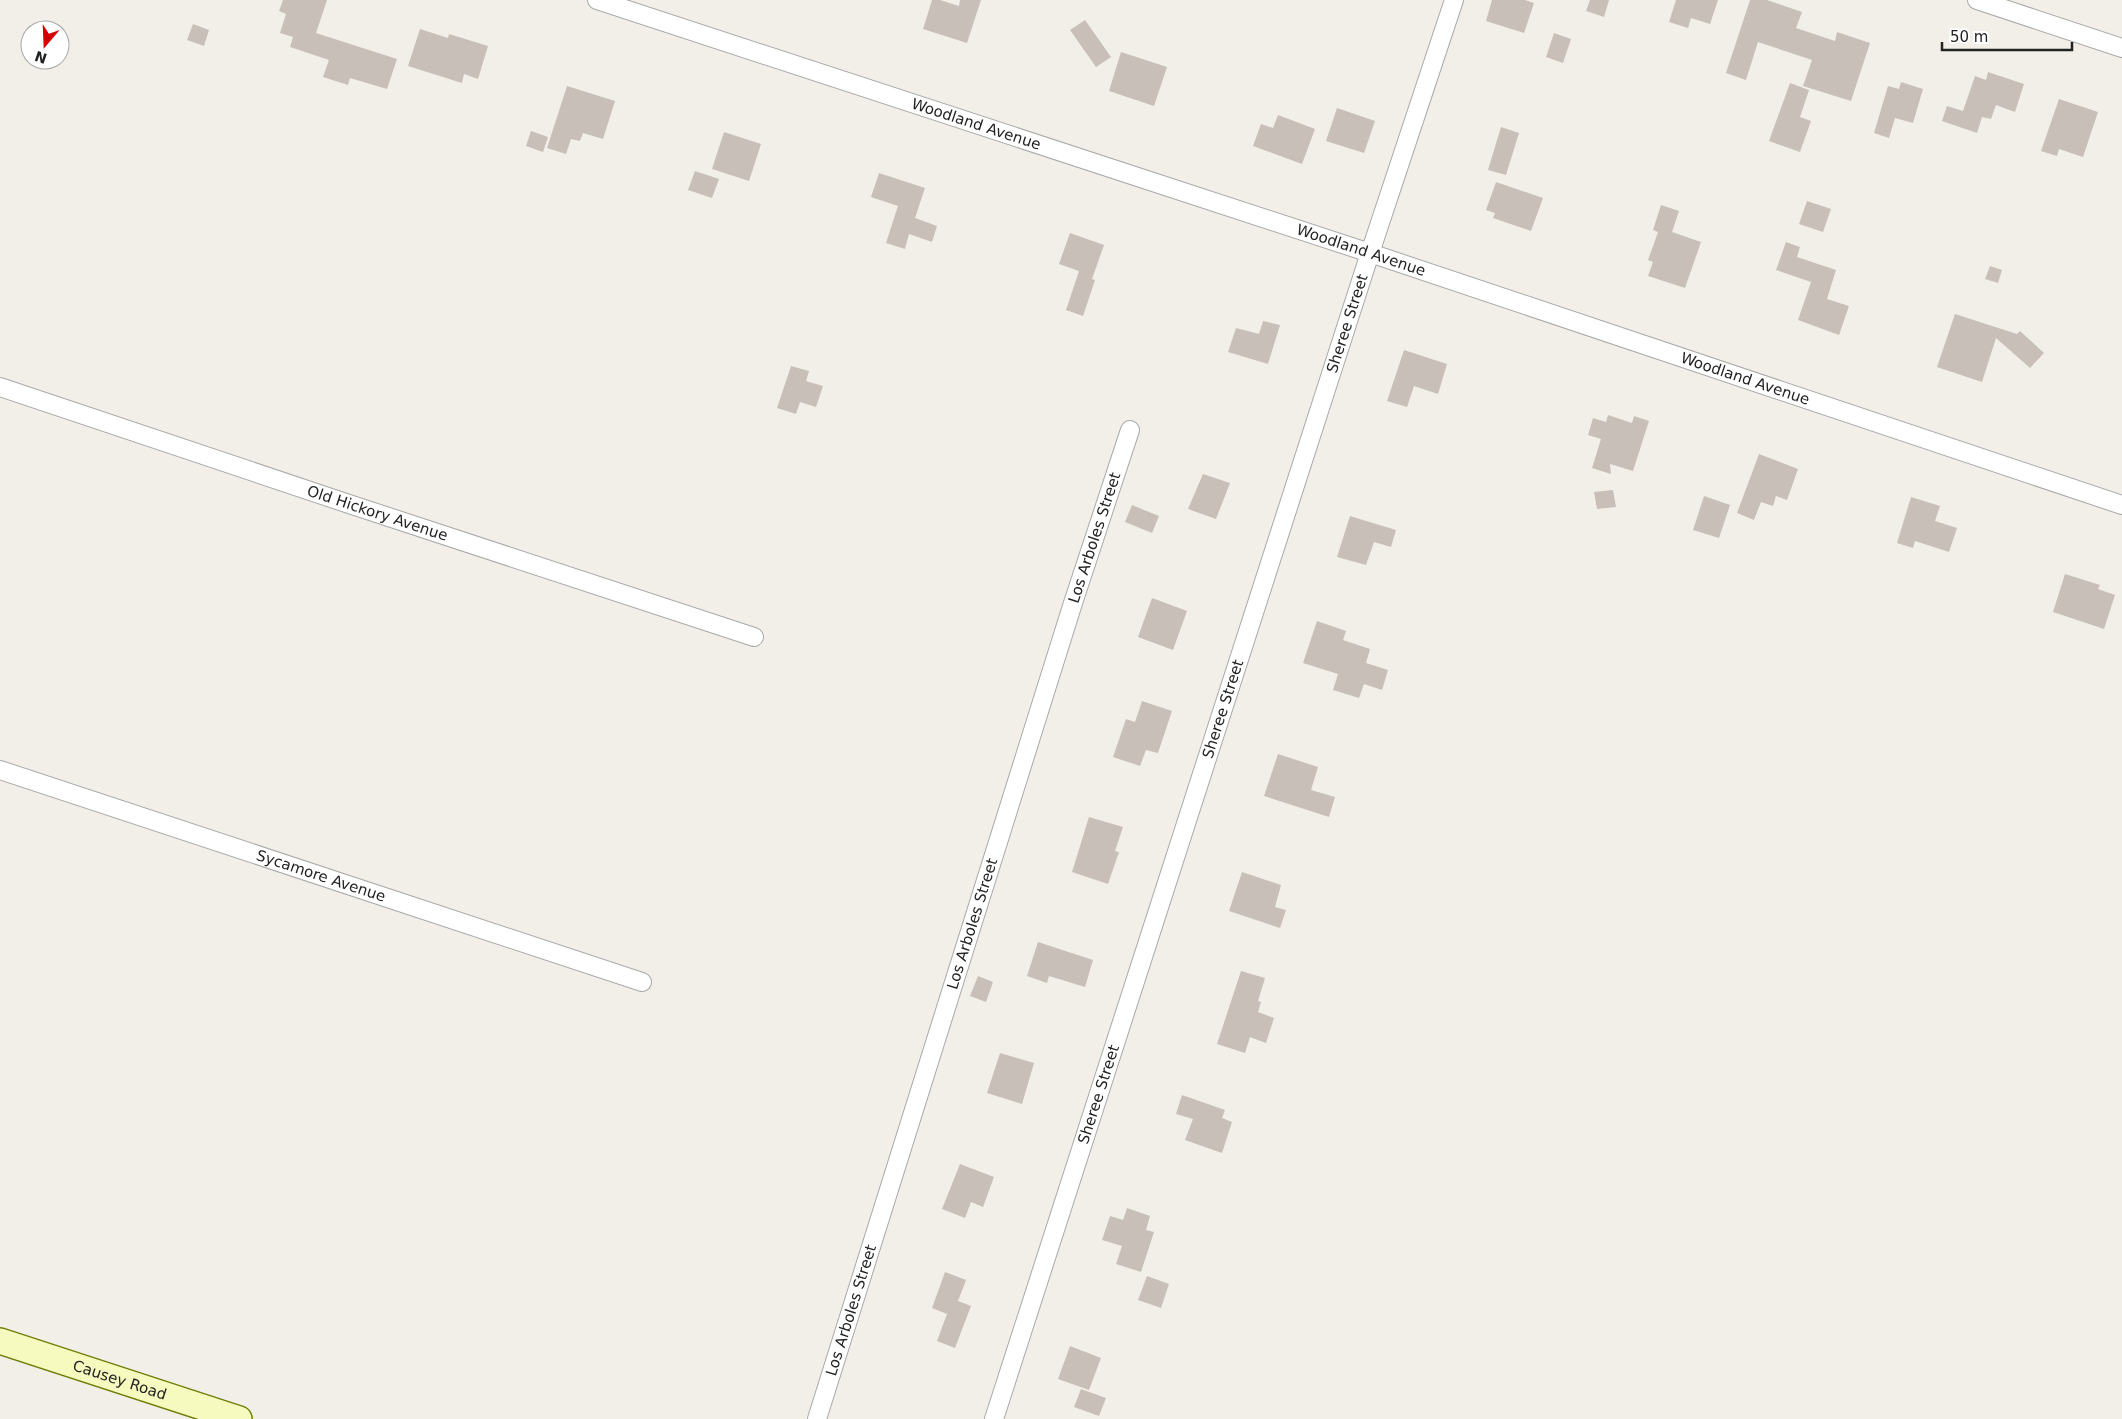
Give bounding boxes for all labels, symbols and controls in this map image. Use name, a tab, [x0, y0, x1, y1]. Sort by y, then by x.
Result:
north arrow	[20, 20, 70, 70]
scale bar	[1942, 20, 2072, 52]
text: 50 m	[1950, 28, 1988, 46]
text: N	[33, 48, 49, 67]
street label: Woodland Avenue	[909, 95, 1043, 154]
street label: Woodland Avenue	[1294, 221, 1428, 280]
street label: Sheree Street	[1323, 272, 1372, 375]
street label: Woodland Avenue	[1678, 349, 1812, 409]
street label: Los Arboles Street	[1065, 470, 1124, 605]
street label: Old Hickory Avenue	[305, 482, 450, 545]
street label: Sheree Street	[1199, 657, 1247, 761]
street label: Sycamore Avenue	[254, 846, 388, 906]
street label: Los Arboles Street	[943, 856, 1001, 992]
street label: Sheree Street	[1074, 1043, 1123, 1146]
street label: Los Arboles Street	[822, 1242, 880, 1378]
street label: Causey Road	[71, 1356, 169, 1404]

